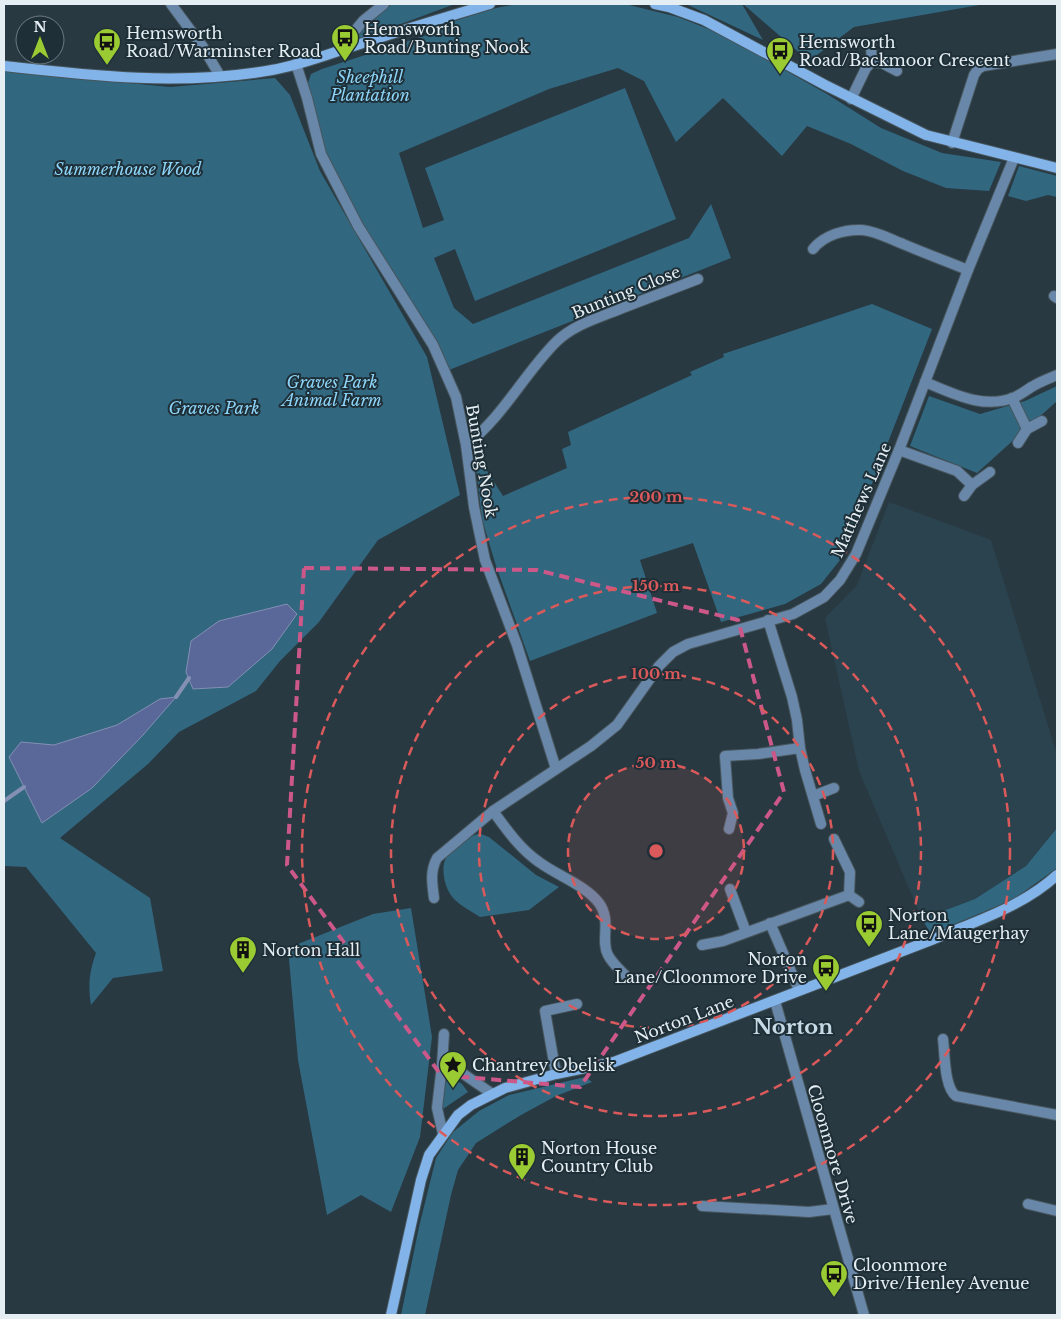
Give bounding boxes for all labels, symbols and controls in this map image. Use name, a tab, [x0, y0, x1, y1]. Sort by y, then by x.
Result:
north arrow	[15, 15, 65, 65]
text: N	[33, 18, 47, 36]
place label: Hemsworth Road/Bunting Nook	[364, 19, 529, 57]
place label: Hemsworth Road/Warminster Road	[126, 23, 321, 61]
bus stop icon: Hemsworth Road/Bunting Nook	[330, 23, 360, 62]
bus stop icon: Hemsworth Road/Warminster Road	[92, 27, 122, 66]
place label: Hemsworth Road/Backmoor Crescent	[799, 32, 1010, 70]
bus stop icon: Hemsworth Road/Backmoor Crescent	[765, 36, 795, 75]
park label: Sheephill Plantation	[329, 67, 410, 105]
park label: Summerhouse Wood	[54, 159, 202, 179]
street label: Bunting Close	[569, 261, 683, 323]
park label: Graves Park Animal Farm	[280, 372, 382, 410]
park label: Graves Park	[169, 398, 259, 418]
street label: Bunting Nook	[462, 403, 502, 520]
street label: Matthews Lane	[827, 439, 895, 561]
text: 200 m	[630, 487, 683, 506]
text: 150 m	[632, 576, 680, 595]
text: 100 m	[631, 664, 681, 683]
text: 50 m	[636, 753, 677, 772]
centre of rings	[647, 842, 665, 860]
place label: Norton Lane/Maugerhay	[888, 905, 1030, 943]
bus stop icon: Norton Lane/Maugerhay	[854, 909, 884, 948]
building icon: Norton Hall	[228, 935, 258, 974]
place label: Norton Hall	[262, 940, 360, 960]
place label: Norton Lane/Cloonmore Drive	[614, 949, 807, 987]
bus stop icon: Norton Lane/Cloonmore Drive	[811, 953, 841, 992]
street label: Norton Lane	[631, 991, 737, 1047]
district label: Norton	[753, 1014, 833, 1040]
place icon: Chantrey Obelisk	[438, 1050, 468, 1089]
place label: Chantrey Obelisk	[472, 1055, 615, 1075]
street label: Cloonmore Drive	[803, 1082, 863, 1226]
place label: Norton House Country Club	[541, 1138, 657, 1176]
building icon: Norton House Country Club	[507, 1142, 537, 1181]
place label: Cloonmore Drive/Henley Avenue	[853, 1255, 1029, 1293]
bus stop icon: Cloonmore Drive/Henley Avenue	[819, 1259, 849, 1298]

